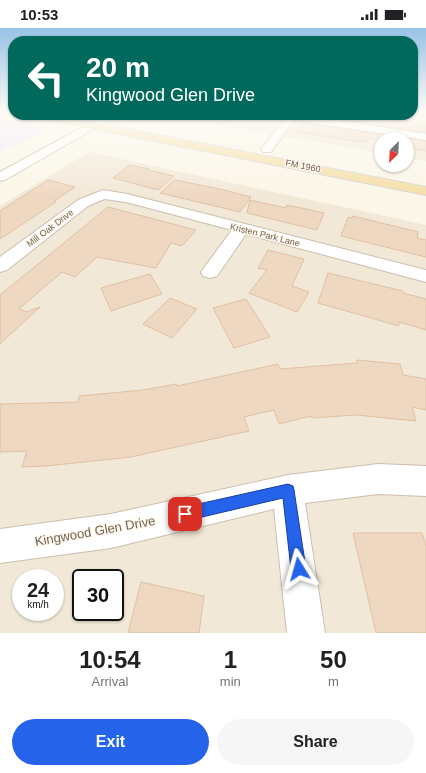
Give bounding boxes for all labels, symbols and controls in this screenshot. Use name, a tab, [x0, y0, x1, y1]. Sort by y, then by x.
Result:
text: 10:53	[20, 6, 58, 23]
icon: left	[20, 52, 72, 104]
text: 20 m	[86, 52, 150, 83]
text: Kingwood Glen Drive	[86, 85, 255, 105]
north arrow	[374, 132, 414, 172]
map controls	[374, 132, 414, 172]
street label: FM 1960	[285, 158, 321, 174]
street label: Mill Oak Drive	[25, 207, 75, 249]
street label: Kristen Park Lane	[229, 221, 301, 249]
pin	[168, 497, 202, 531]
icon: arrive	[174, 503, 196, 525]
street label: Kingwood Glen Drive	[34, 513, 156, 549]
position arrow	[278, 548, 320, 590]
speed limit sign: 30	[72, 569, 124, 621]
text: 24	[27, 579, 49, 601]
text: km/h	[27, 599, 49, 610]
text: 10:54	[79, 646, 141, 673]
text: 1	[224, 646, 237, 673]
text: 50	[320, 646, 347, 673]
text: Arrival	[92, 674, 128, 689]
text: min	[220, 674, 241, 689]
text: m	[328, 674, 339, 689]
button: Exit	[12, 719, 209, 765]
button: Share	[217, 719, 414, 765]

